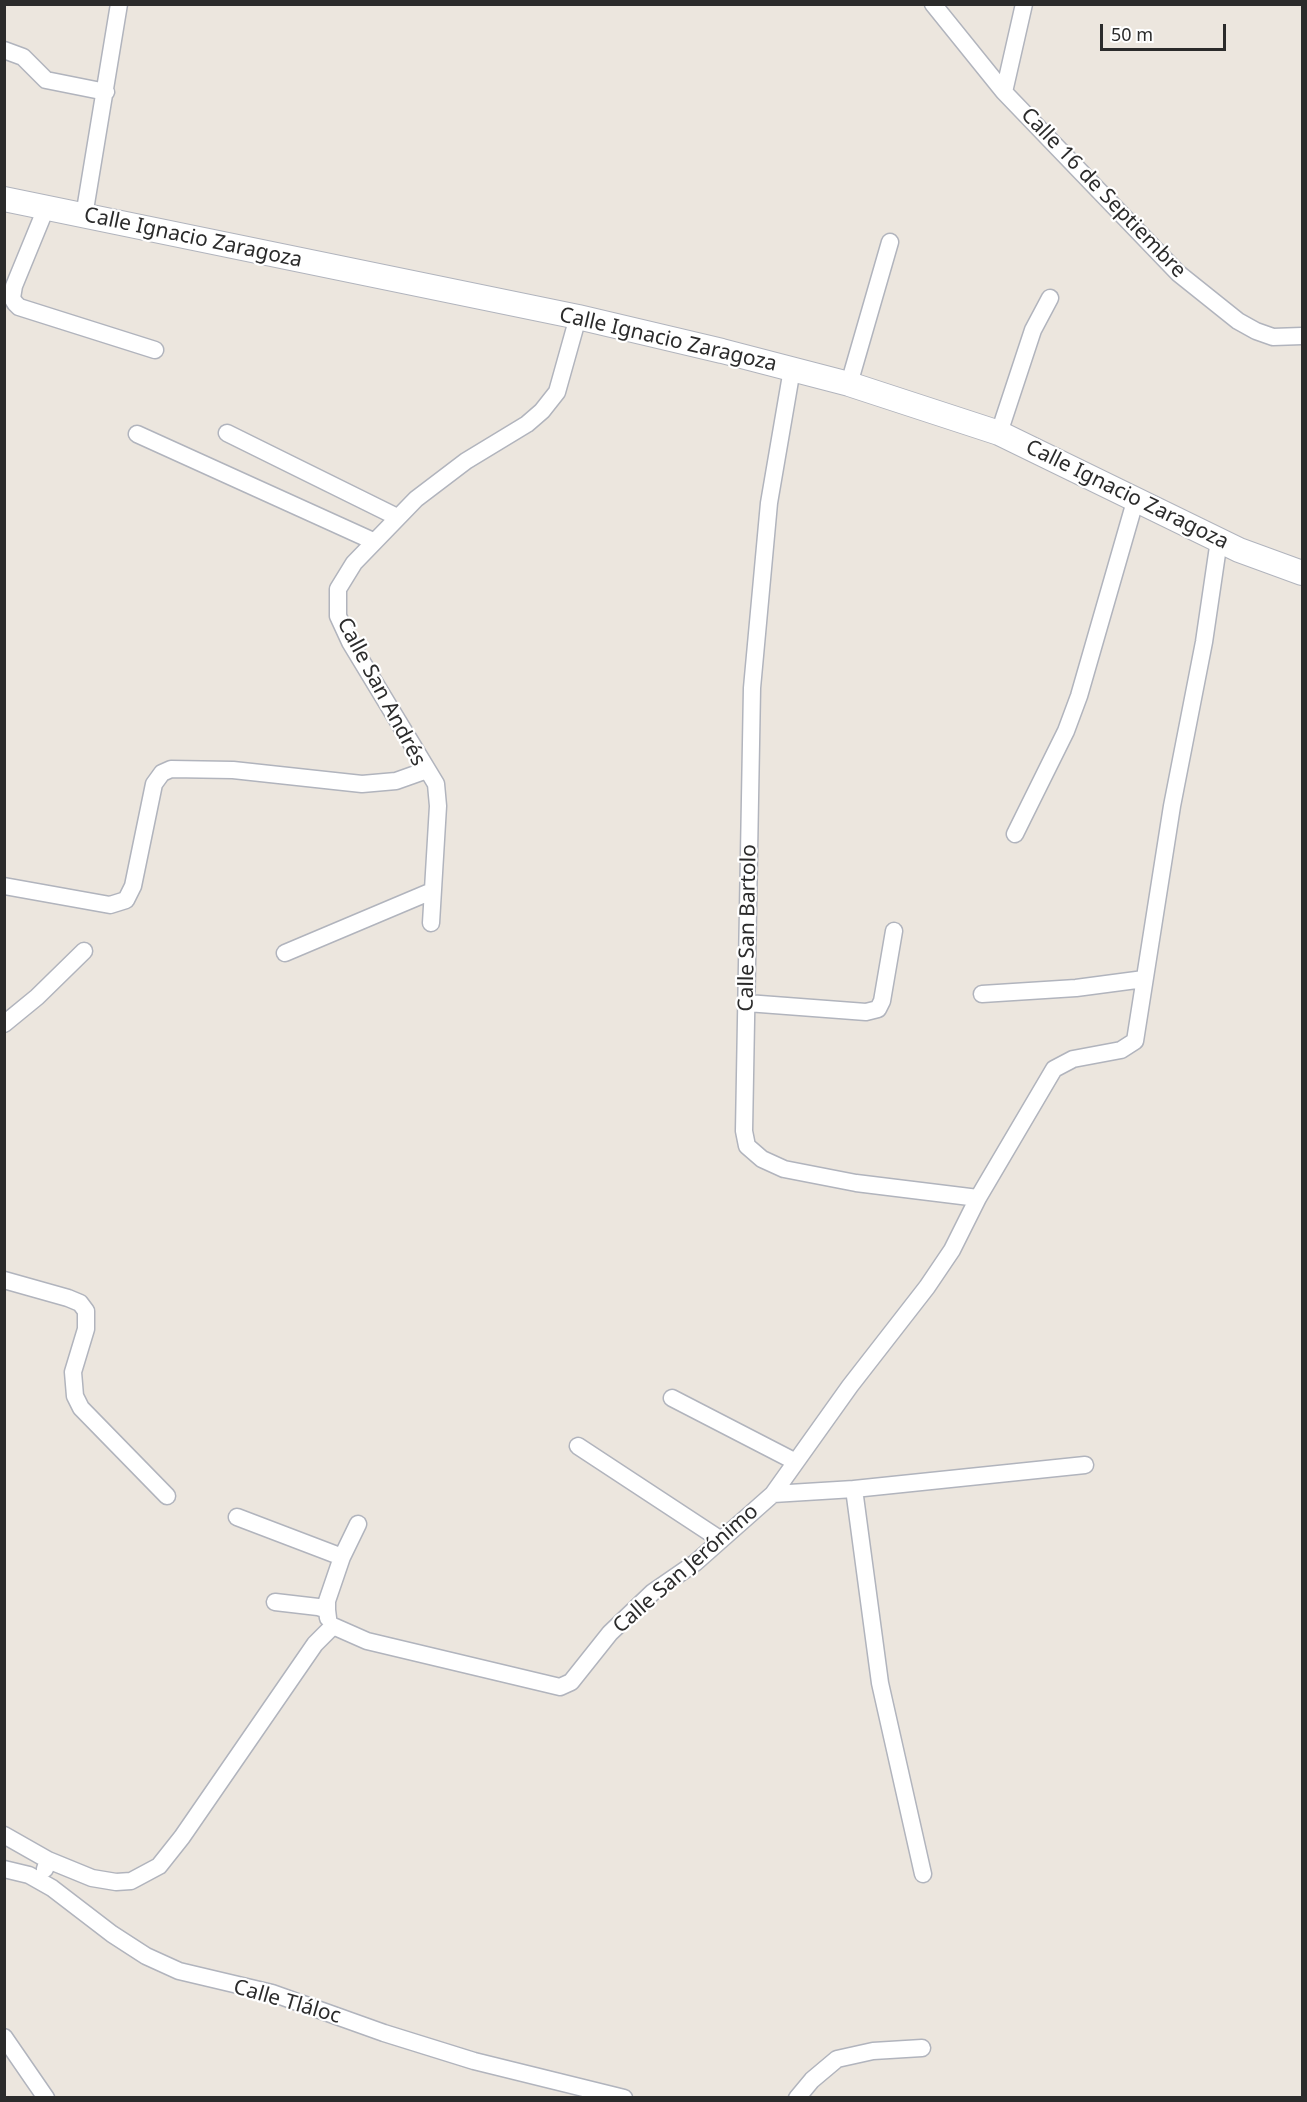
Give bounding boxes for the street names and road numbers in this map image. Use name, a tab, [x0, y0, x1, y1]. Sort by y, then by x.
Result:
street label: Calle 16 de Septiembre	[1015, 103, 1191, 283]
street label: Calle Ignacio Zaragoza	[82, 203, 304, 273]
street label: Calle Ignacio Zaragoza	[557, 303, 779, 377]
street label: Calle Ignacio Zaragoza	[1021, 435, 1233, 555]
street label: Calle San Andrés	[331, 614, 431, 770]
street label: Calle San Bartolo	[734, 844, 762, 1012]
street label: Calle San Jerónimo	[608, 1499, 764, 1639]
street label: Calle Tláloc	[231, 1975, 343, 2029]

